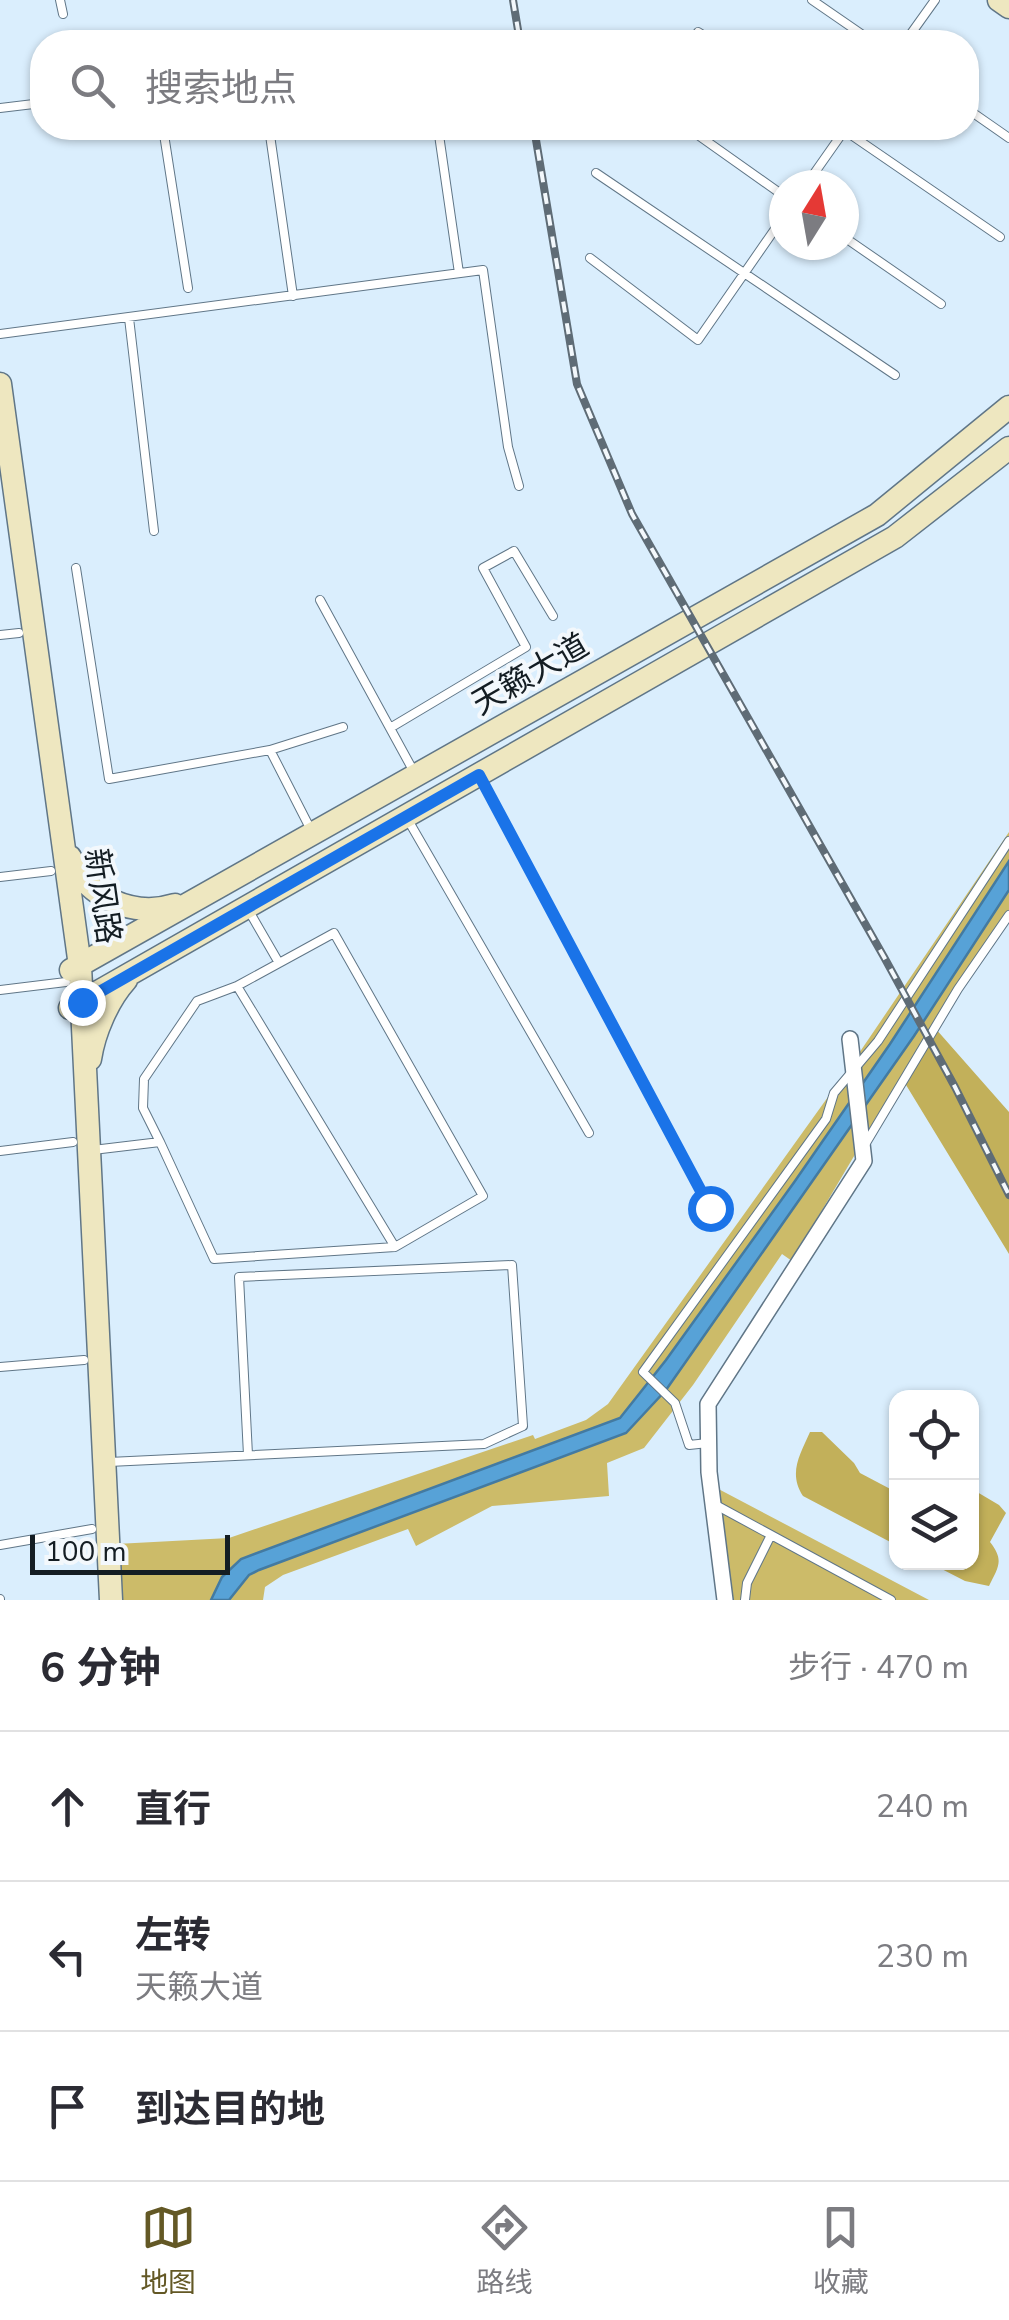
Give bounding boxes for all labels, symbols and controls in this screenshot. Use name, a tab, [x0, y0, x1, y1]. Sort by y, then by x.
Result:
search box	[30, 30, 979, 140]
icon: search	[65, 58, 120, 113]
text: 搜索地点	[145, 63, 297, 114]
north arrow	[769, 170, 859, 260]
street label: 天籁大道	[464, 624, 596, 725]
street label: 新风路	[75, 846, 130, 947]
route end	[60, 980, 106, 1026]
route start	[688, 1186, 734, 1232]
map controls	[889, 1390, 979, 1570]
button: locate	[889, 1390, 979, 1480]
button: layers	[889, 1480, 979, 1570]
scale bar	[30, 1530, 230, 1574]
text: 100 m	[45, 1533, 127, 1571]
text: 6 分钟	[40, 1640, 161, 1697]
text: 步行 · 470 m	[788, 1646, 969, 1689]
icon: ahead	[40, 1779, 95, 1834]
text: 直行	[135, 1784, 211, 1835]
text: 240 m	[876, 1785, 969, 1828]
text: 左转	[135, 1910, 211, 1961]
icon: left	[40, 1929, 95, 1984]
text: 230 m	[876, 1935, 969, 1978]
text: 天籁大道	[135, 1966, 263, 2009]
icon: arrive	[40, 2079, 95, 2134]
text: 到达目的地	[135, 2084, 325, 2135]
tab: 地图	[140, 2200, 196, 2302]
tab: 路线	[476, 2200, 533, 2302]
tab: 收藏	[813, 2200, 869, 2302]

